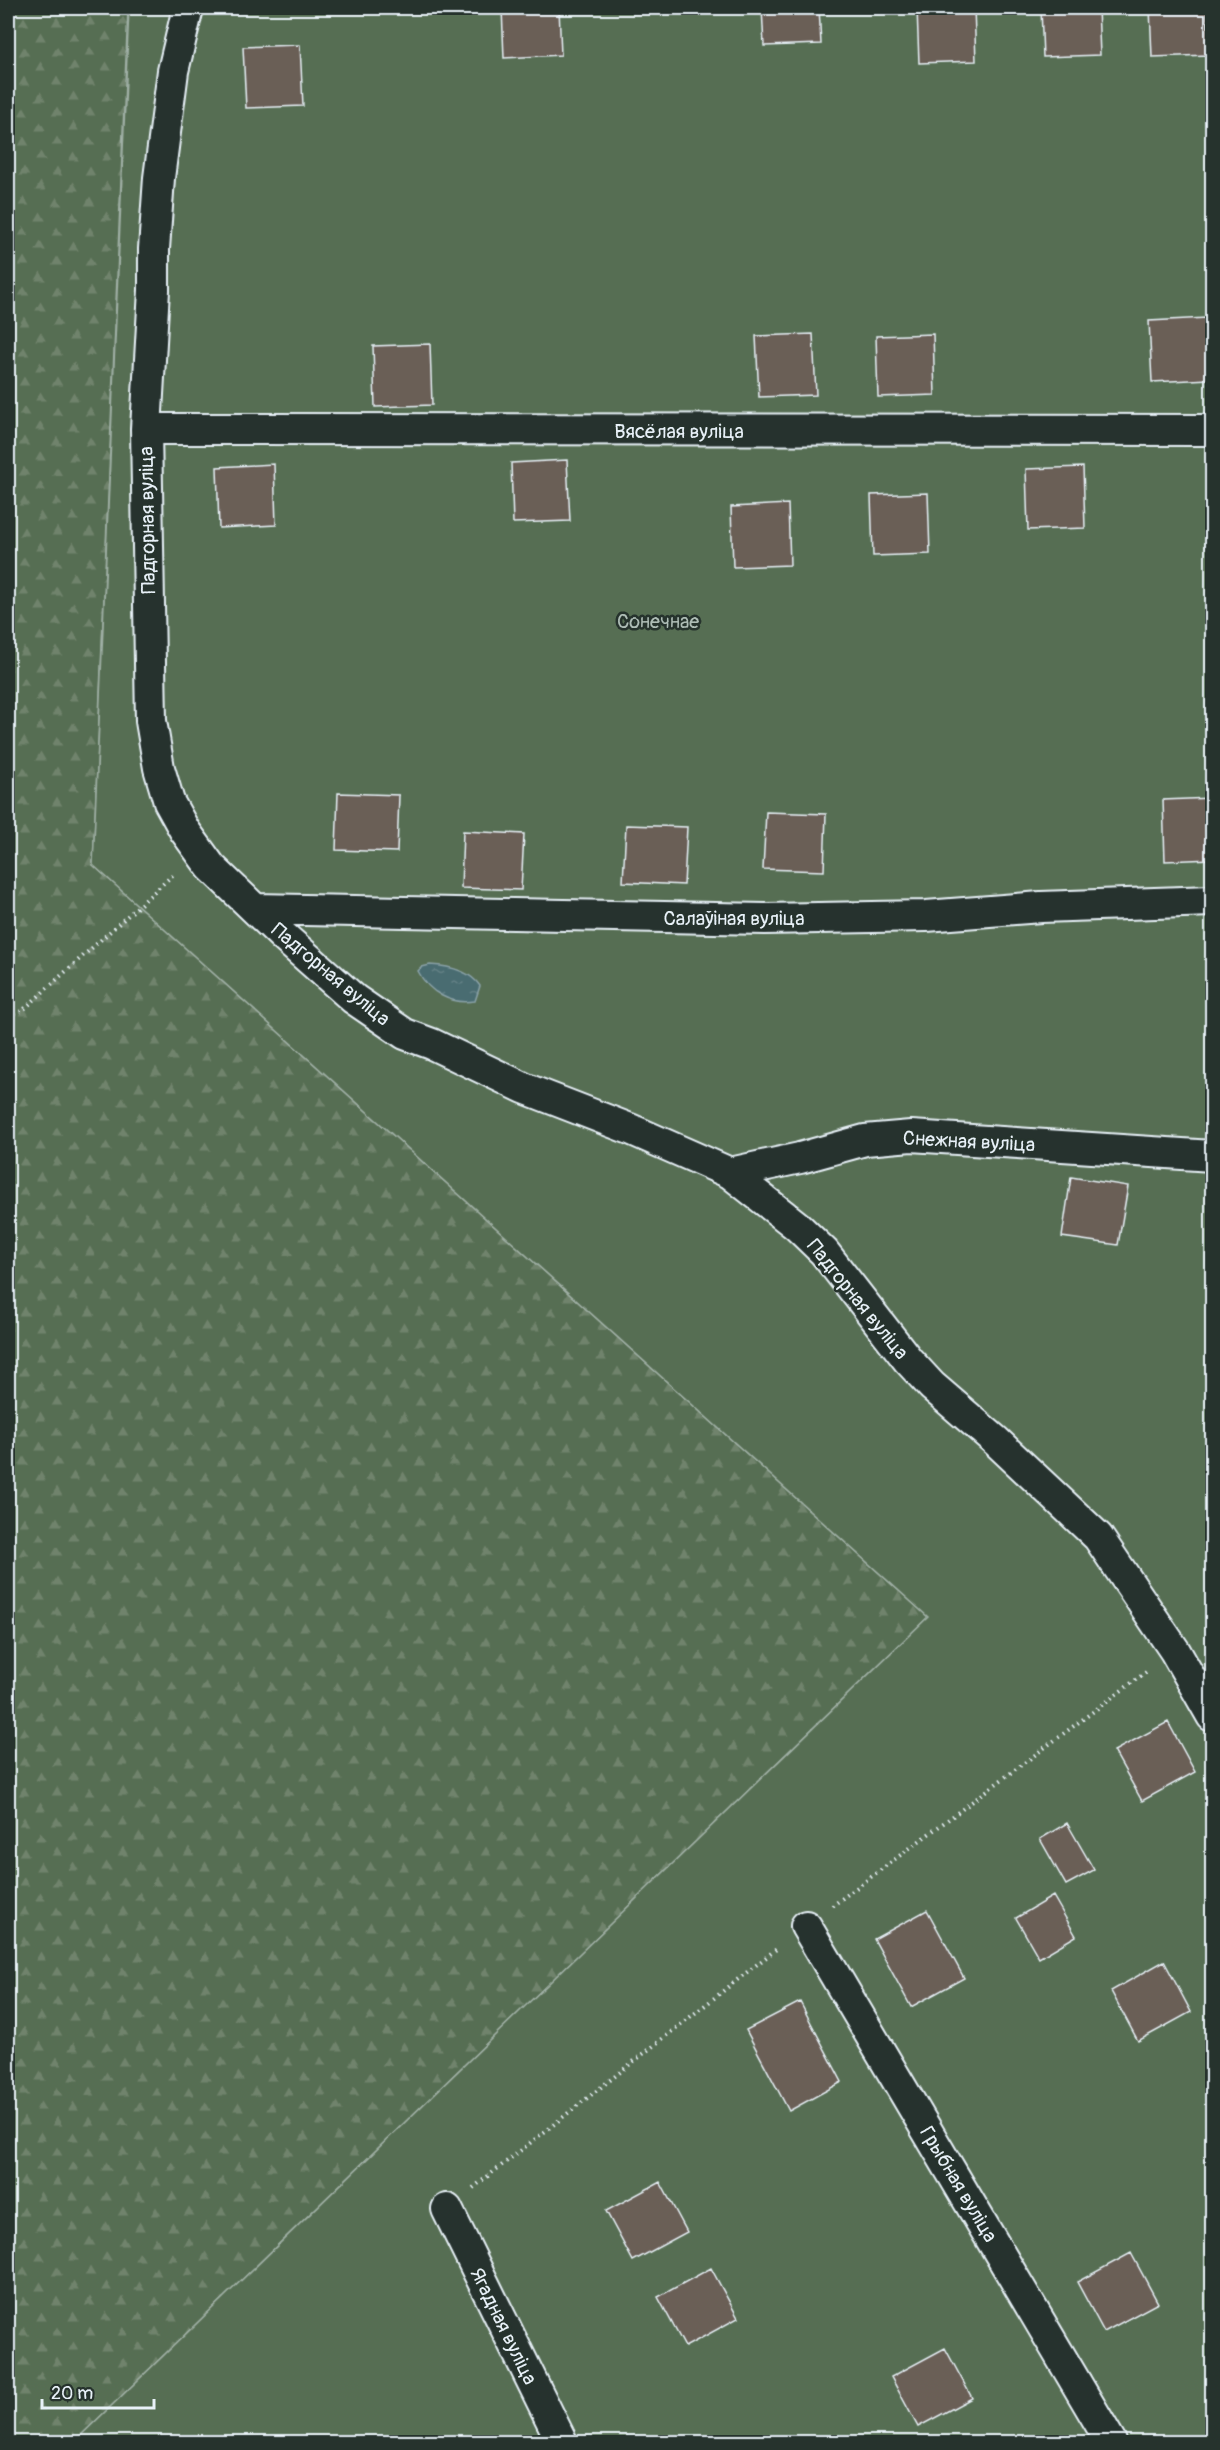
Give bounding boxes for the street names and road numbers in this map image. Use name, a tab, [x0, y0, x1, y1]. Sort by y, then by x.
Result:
street label: Вясёлая вуліца	[614, 419, 744, 444]
street label: Падгорная вуліца	[134, 446, 161, 594]
street label: Салаўіная вуліца	[664, 906, 804, 931]
street label: Падгорная вуліца	[266, 917, 395, 1031]
street label: Снежная вуліца	[902, 1126, 1036, 1157]
street label: Падгорная вуліца	[801, 1234, 914, 1365]
street label: Грыбная вуліца	[914, 2122, 1003, 2247]
street label: Ягадная вуліца	[464, 2264, 543, 2389]

